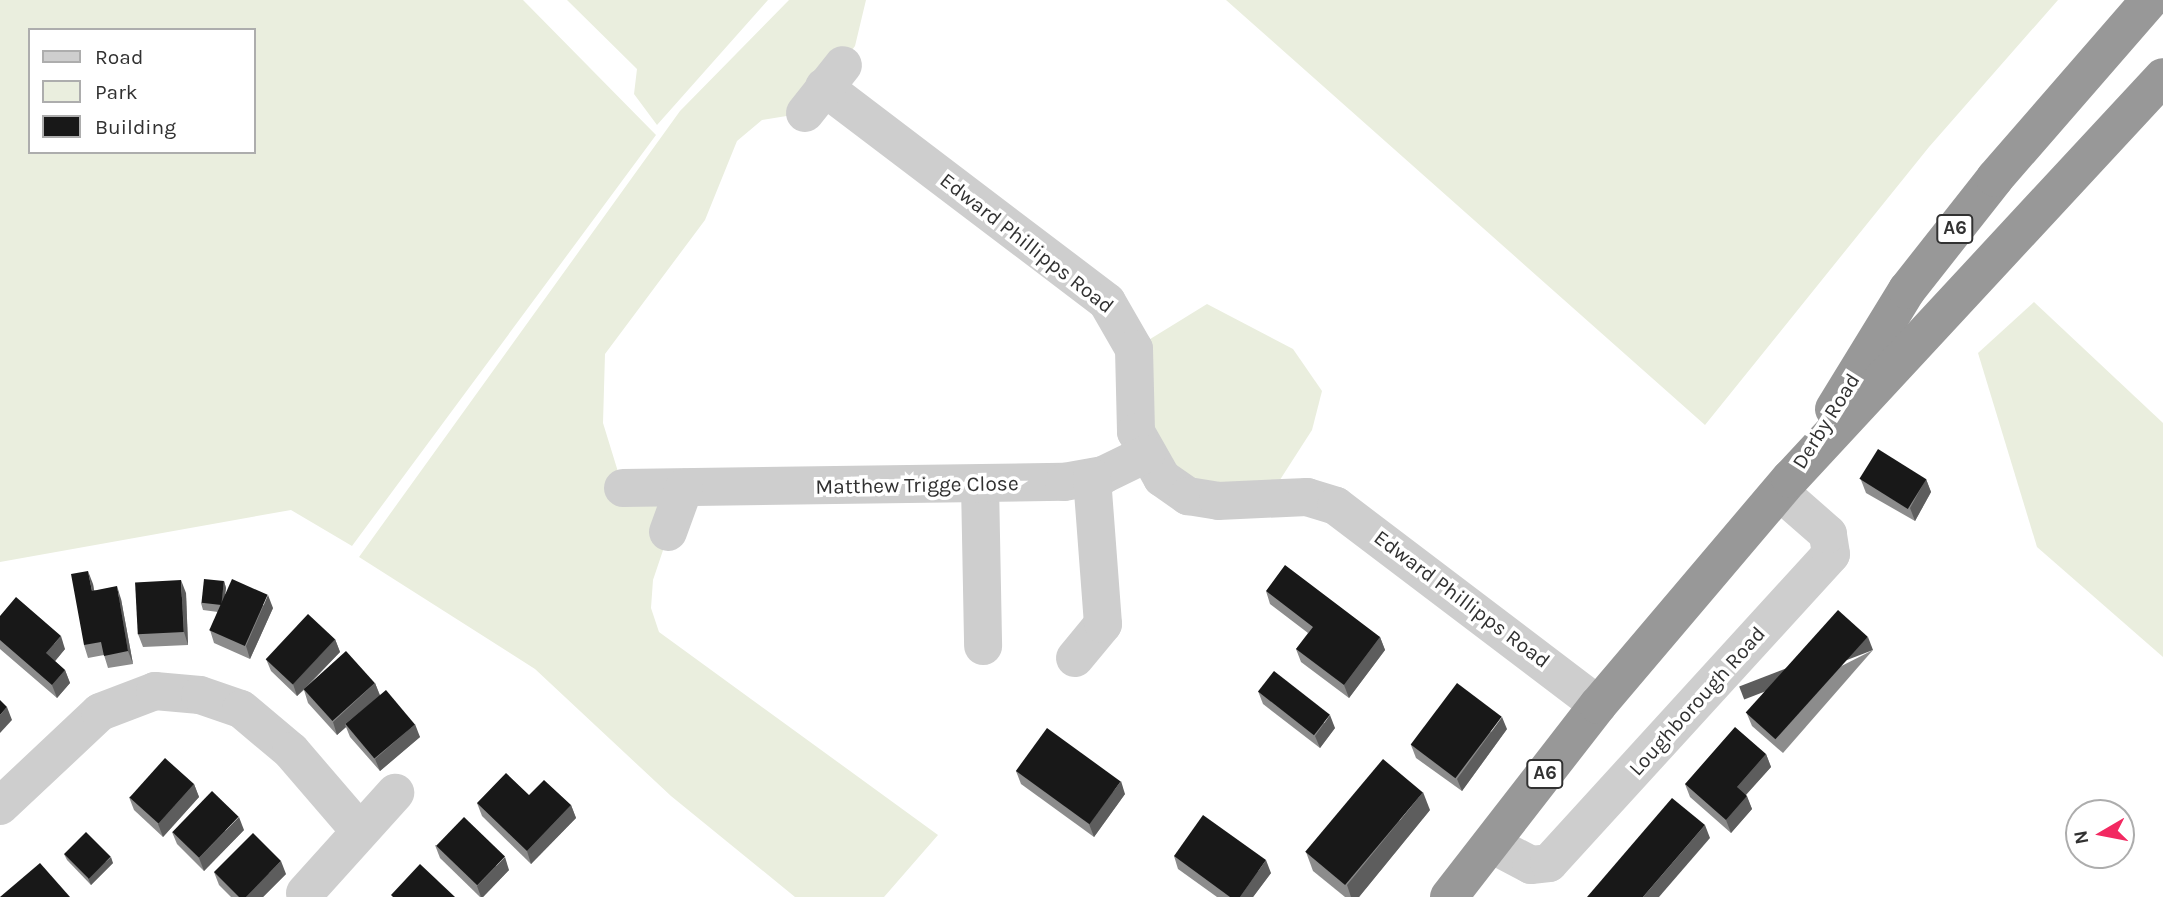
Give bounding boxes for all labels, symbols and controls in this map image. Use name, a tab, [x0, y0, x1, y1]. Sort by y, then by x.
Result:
legend	[28, 28, 256, 154]
text: Road	[95, 45, 143, 69]
text: Park	[95, 80, 138, 104]
text: Building	[95, 115, 176, 139]
street label: Edward Phillipps Road	[935, 167, 1119, 319]
road number: A6	[1936, 214, 1974, 244]
street label: Derby Road	[1787, 369, 1865, 473]
street label: Matthew Trigge Close	[815, 471, 1019, 499]
street label: Edward Phillipps Road	[1369, 525, 1555, 673]
street label: Loughborough Road	[1623, 621, 1771, 781]
road number: A6	[1526, 758, 1564, 790]
north arrow	[2065, 799, 2135, 869]
text: N	[2069, 829, 2093, 846]

